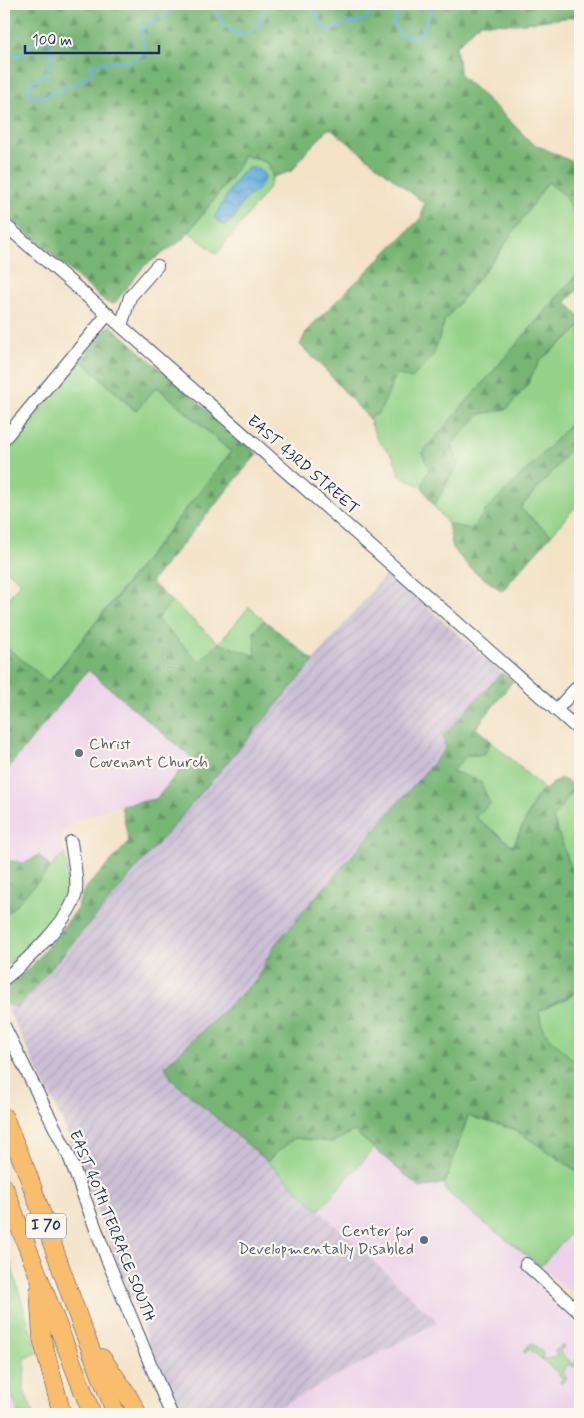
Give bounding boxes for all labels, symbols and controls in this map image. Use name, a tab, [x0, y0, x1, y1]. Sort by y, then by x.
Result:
scale bar	[25, 22, 159, 54]
text: 100 m	[32, 31, 72, 51]
street label: EAST 43RD STREET	[243, 411, 363, 519]
place label: Christ Covenant Church	[89, 734, 208, 773]
marker: Christ Covenant Church	[73, 747, 85, 759]
street label: EAST 40TH TERRACE SOUTH	[64, 1127, 160, 1325]
road number: I 70	[26, 1214, 66, 1238]
place label: Center for Developmentally Disabled	[238, 1221, 414, 1260]
marker: Center for Developmentally Disabled	[418, 1234, 430, 1246]

